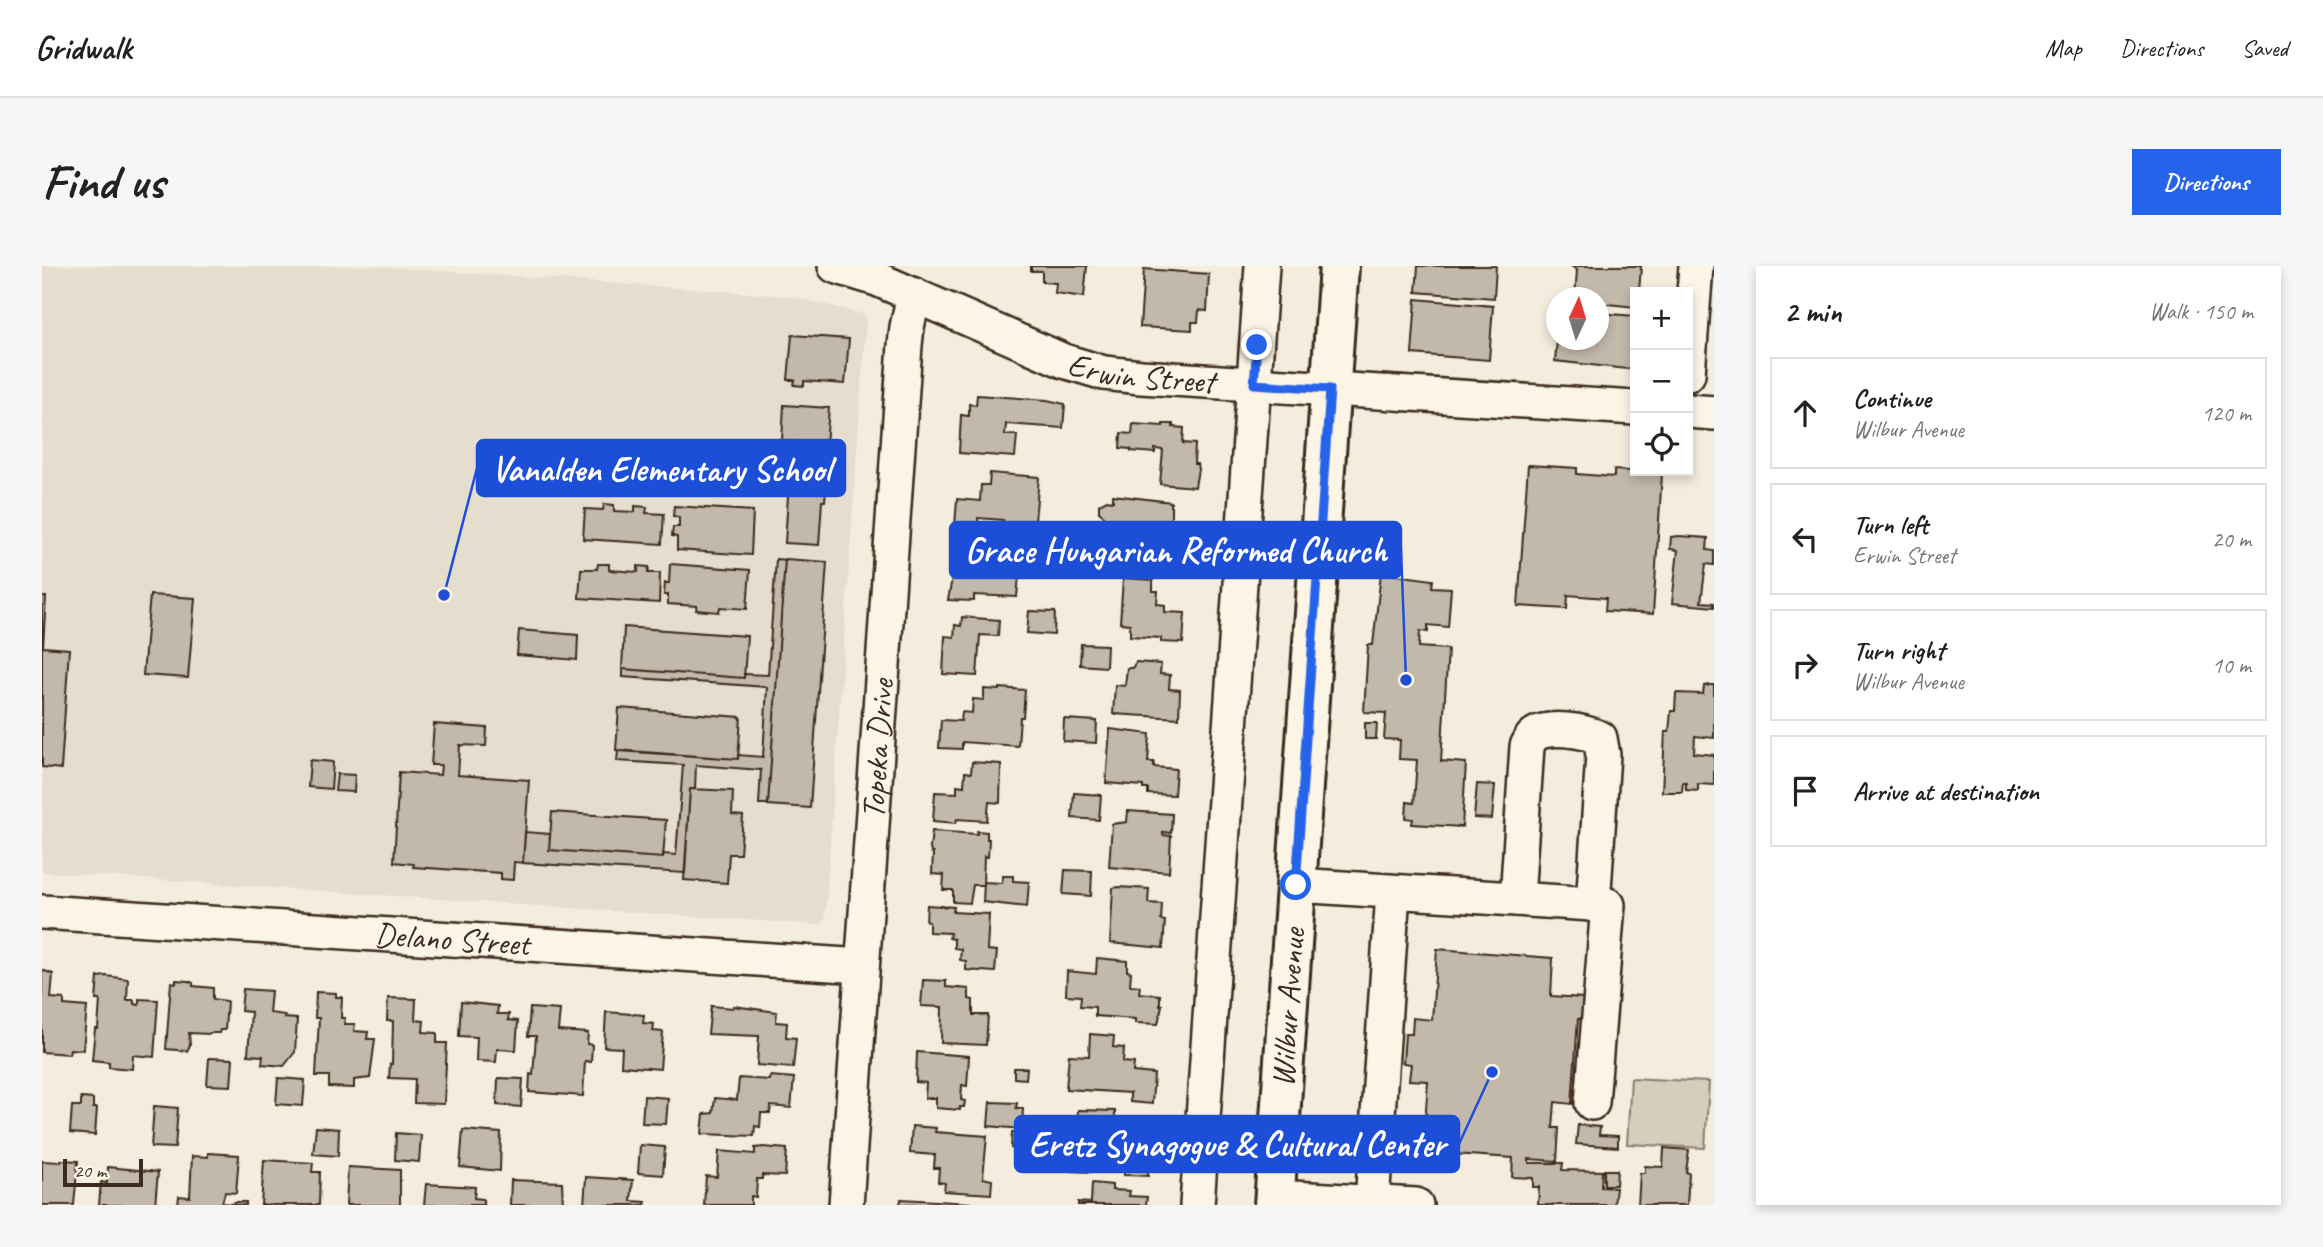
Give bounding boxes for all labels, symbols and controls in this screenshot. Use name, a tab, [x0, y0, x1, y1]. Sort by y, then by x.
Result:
text: Gridwalk	[35, 27, 132, 69]
text: Map	[2045, 33, 2082, 63]
text: Directions	[2120, 33, 2203, 63]
text: Saved	[2241, 33, 2288, 63]
button: Directions	[2132, 149, 2281, 215]
text: Find us	[42, 151, 164, 213]
north arrow	[1546, 287, 1609, 350]
map controls	[1630, 287, 1693, 476]
button: +	[1630, 287, 1693, 350]
text: 2 min	[1784, 293, 1841, 331]
text: Walk · 150 m	[2149, 297, 2253, 326]
route end	[1241, 329, 1272, 360]
street label: Erwin Street	[1063, 342, 1220, 403]
button: −	[1630, 350, 1693, 413]
text: Continue	[1853, 382, 1931, 415]
icon: ahead	[1786, 394, 1824, 432]
text: 120 m	[2202, 399, 2251, 428]
button: locate	[1630, 413, 1693, 476]
text: Wilbur Avenue	[1853, 415, 1964, 444]
callout: Vanalden Elementary School	[477, 440, 845, 496]
text: Vanalden Elementary School	[491, 447, 837, 492]
text: Turn left	[1853, 508, 1928, 541]
icon: left	[1786, 520, 1824, 558]
callout: Grace Hungarian Reformed Church	[950, 522, 1401, 578]
text: 20 m	[2212, 525, 2251, 554]
text: Grace Hungarian Reformed Church	[965, 528, 1389, 573]
text: Erwin Street	[1853, 541, 1956, 570]
text: Turn right	[1853, 634, 1944, 667]
icon: right	[1786, 646, 1824, 684]
text: 10 m	[2212, 651, 2251, 680]
text: Wilbur Avenue	[1853, 667, 1964, 696]
street label: Topeka Drive	[852, 676, 903, 820]
icon: arrive	[1786, 772, 1824, 810]
text: Arrive at destination	[1853, 775, 2039, 808]
route start	[1280, 869, 1311, 900]
street label: Delano Street	[373, 913, 534, 965]
street label: Wilbur Avenue	[1261, 925, 1314, 1088]
callout: Eretz Synagogue & Cultural Center	[1015, 1116, 1459, 1172]
text: Eretz Synagogue & Cultural Center	[1029, 1122, 1449, 1167]
scale bar	[63, 1156, 144, 1188]
text: 20 m	[74, 1159, 106, 1183]

